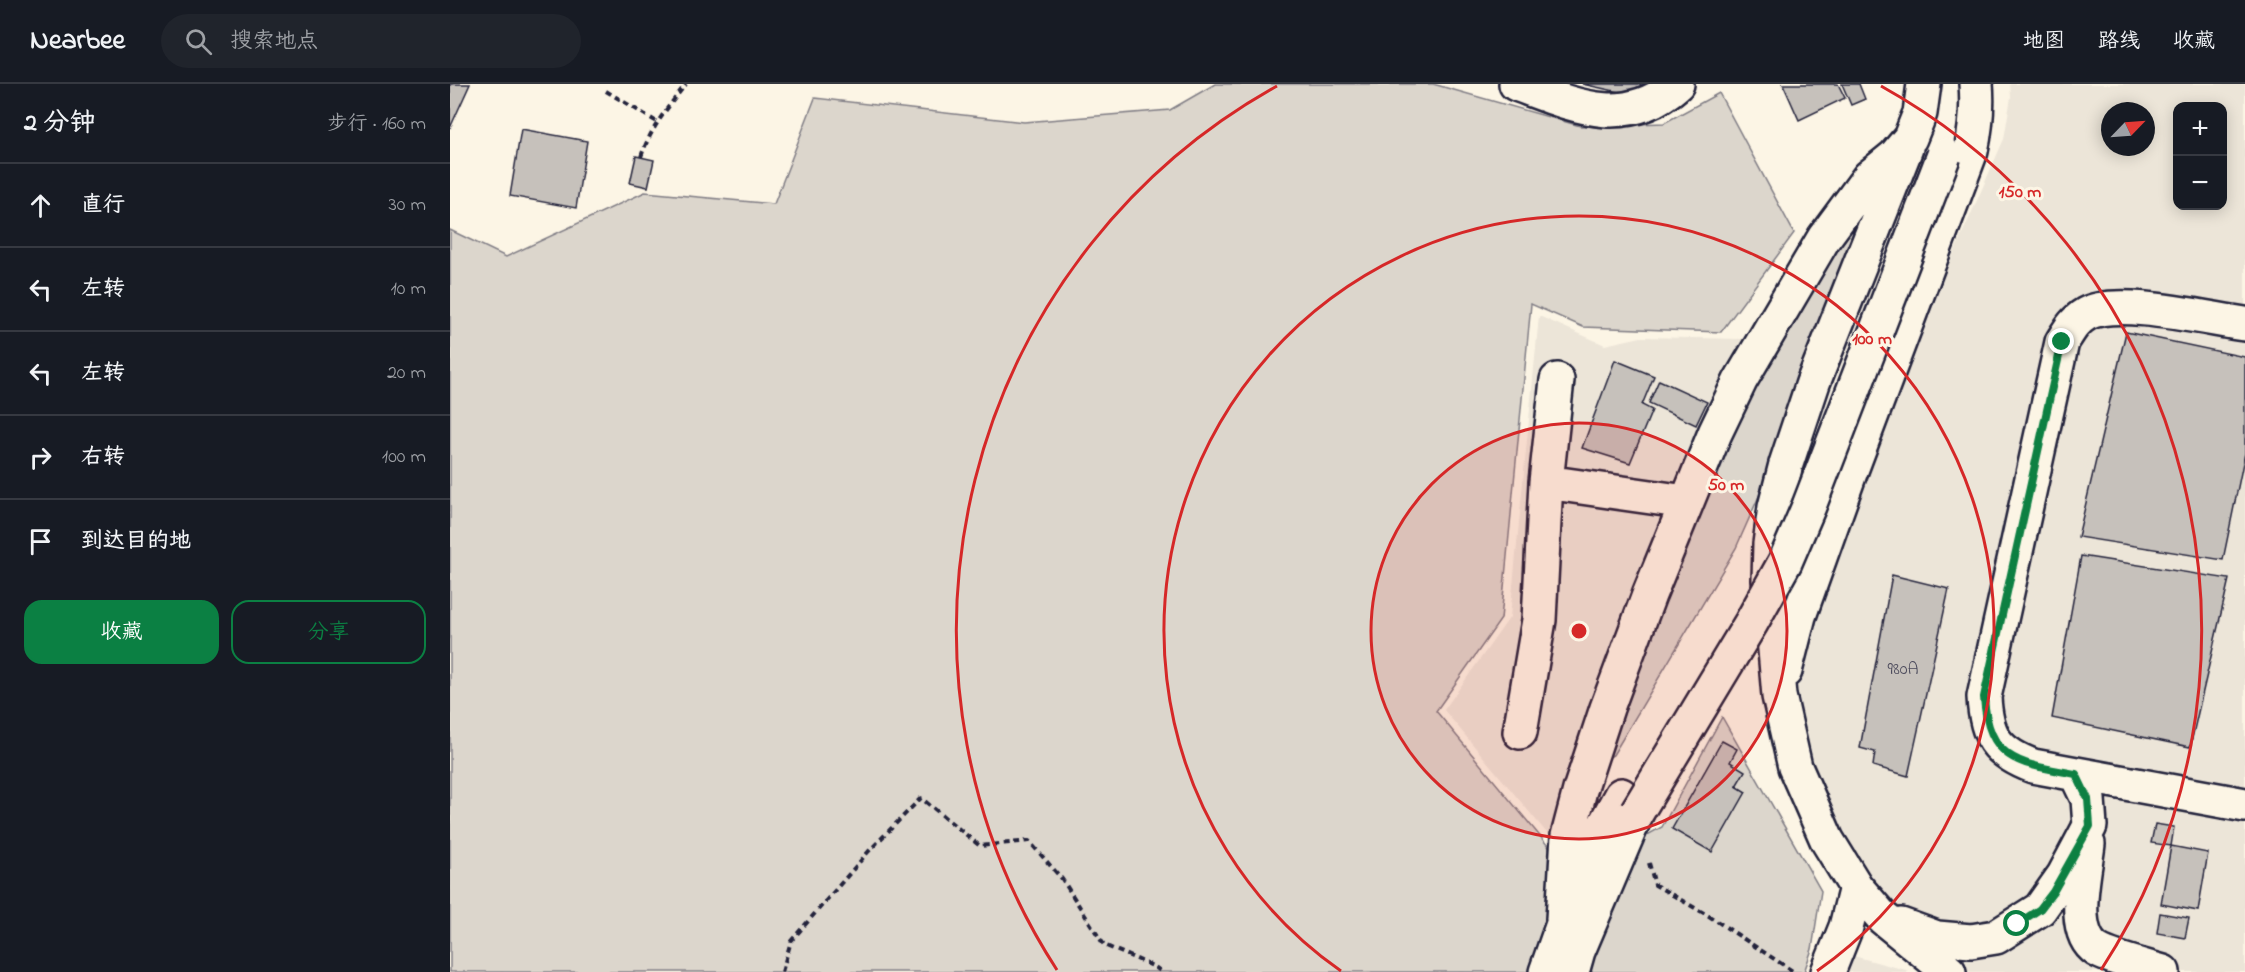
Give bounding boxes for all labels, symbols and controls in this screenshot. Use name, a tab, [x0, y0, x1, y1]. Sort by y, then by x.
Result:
search box	[161, 14, 581, 68]
text: Nearbee	[30, 21, 125, 62]
icon: search	[182, 25, 215, 58]
text: 搜索地点	[230, 26, 318, 58]
text: 地图	[2023, 27, 2065, 57]
text: 路线	[2098, 27, 2140, 57]
text: 收藏	[2173, 27, 2215, 57]
north arrow	[2101, 102, 2155, 156]
map controls	[2173, 102, 2227, 210]
button: +	[2173, 102, 2227, 156]
text: 2 分钟	[24, 105, 95, 143]
text: 步行 · 160 m	[327, 110, 426, 139]
button: −	[2173, 156, 2227, 210]
text: 150 m	[1999, 180, 2041, 206]
icon: ahead	[24, 189, 57, 222]
text: 直行	[81, 190, 125, 222]
text: 30 m	[389, 191, 426, 220]
icon: left	[24, 273, 57, 306]
text: 左转	[81, 274, 125, 306]
text: 10 m	[390, 275, 426, 304]
text: 100 m	[1852, 327, 1892, 353]
route end	[2048, 328, 2074, 354]
icon: left	[24, 357, 57, 390]
text: 左转	[81, 358, 125, 390]
text: 20 m	[387, 359, 426, 388]
icon: right	[24, 441, 57, 474]
text: 右转	[81, 442, 125, 474]
text: 100 m	[382, 443, 426, 472]
text: 50 m	[1708, 473, 1744, 499]
icon: arrive	[24, 525, 57, 558]
text: 到达目的地	[81, 526, 191, 558]
button: 收藏	[24, 600, 219, 664]
button: 分享	[231, 600, 426, 664]
centre of rings	[1569, 621, 1589, 641]
house number: 980A	[1887, 657, 1919, 683]
route start	[2003, 910, 2029, 936]

